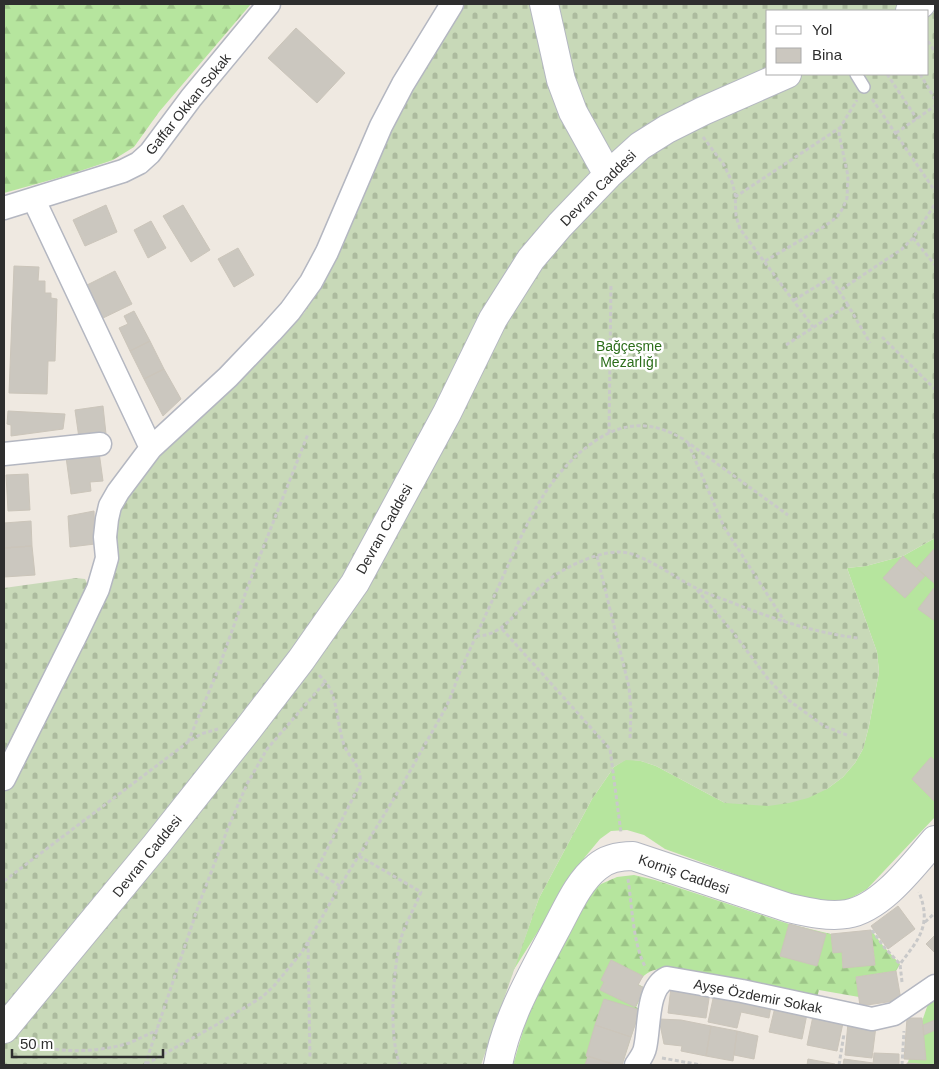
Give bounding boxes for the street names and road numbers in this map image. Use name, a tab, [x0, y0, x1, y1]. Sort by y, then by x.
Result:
street label: Gaffar Okkan Sokak	[142, 49, 234, 158]
street label: Devran Caddesi	[557, 147, 639, 229]
street label: Devran Caddesi	[353, 481, 415, 577]
street label: Devran Caddesi	[109, 812, 185, 900]
street label: Korniş Caddesi	[637, 851, 731, 897]
street label: Ayşe Özdemir Sokak	[692, 975, 825, 1016]

